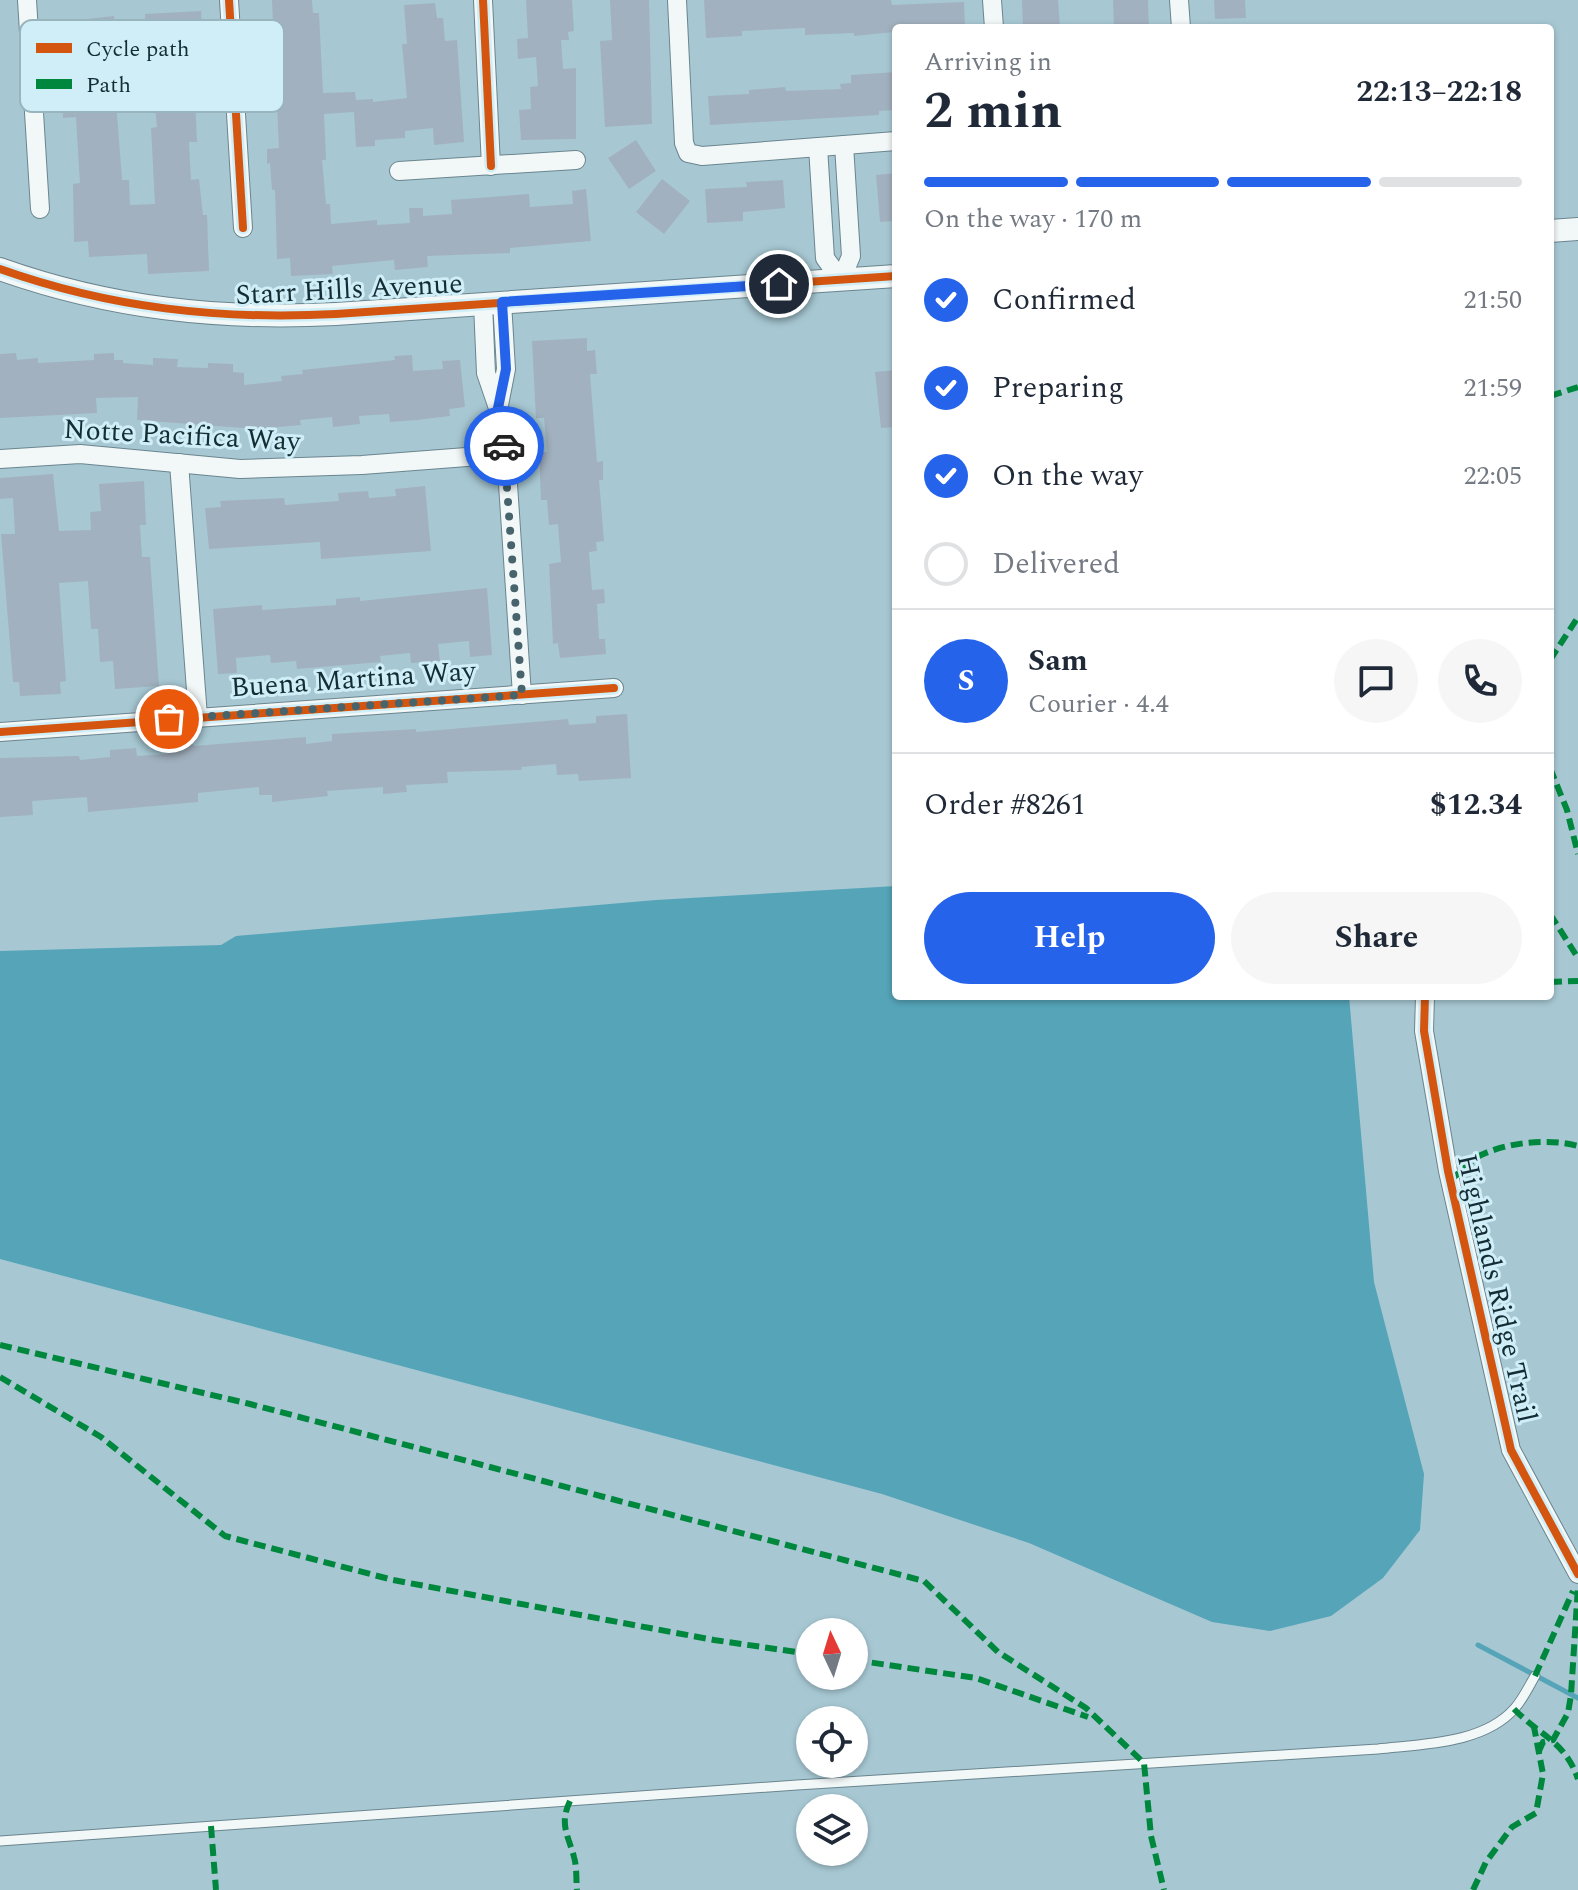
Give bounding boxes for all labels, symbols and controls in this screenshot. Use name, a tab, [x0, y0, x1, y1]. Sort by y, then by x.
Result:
legend	[20, 20, 284, 112]
text: Cycle path	[86, 33, 190, 66]
text: Arriving in	[924, 42, 1052, 82]
text: Path	[86, 69, 131, 102]
text: 22:13–22:18	[1356, 69, 1522, 115]
text: 2 min	[924, 72, 1062, 151]
text: On the way · 170 m	[924, 199, 1142, 239]
pin	[745, 250, 813, 318]
street label: Starr Hills Avenue	[234, 262, 464, 317]
icon: home	[757, 262, 801, 306]
text: Confirmed	[992, 277, 1136, 323]
icon: check	[924, 278, 968, 322]
text: 21:50	[1463, 280, 1522, 320]
text: Preparing	[992, 365, 1124, 411]
icon: check	[924, 366, 968, 410]
text: 21:59	[1463, 368, 1522, 408]
courier	[464, 406, 544, 486]
street label: Notte Pacifica Way	[62, 408, 303, 463]
icon: car	[482, 424, 526, 468]
text: On the way	[992, 453, 1143, 499]
icon: check	[924, 454, 968, 498]
text: 22:05	[1463, 456, 1522, 496]
text: Delivered	[992, 541, 1120, 587]
text: Sam	[1028, 638, 1088, 684]
button: chat	[1334, 639, 1418, 723]
button: phone	[1438, 639, 1522, 723]
street label: Buena Martina Way	[229, 649, 479, 710]
text: S	[957, 658, 975, 704]
text: Courier · 4.4	[1028, 684, 1169, 724]
pin	[135, 685, 203, 753]
icon: bag	[147, 697, 191, 741]
text: Order #8261	[924, 782, 1086, 828]
text: $12.34	[1430, 782, 1522, 828]
button: Help	[924, 892, 1215, 984]
button: Share	[1231, 892, 1522, 984]
street label: Highlands Ridge Trail	[1445, 1150, 1548, 1427]
north arrow	[796, 1618, 868, 1690]
map controls	[796, 1618, 868, 1866]
button: locate	[796, 1706, 868, 1778]
button: layers	[796, 1794, 868, 1866]

